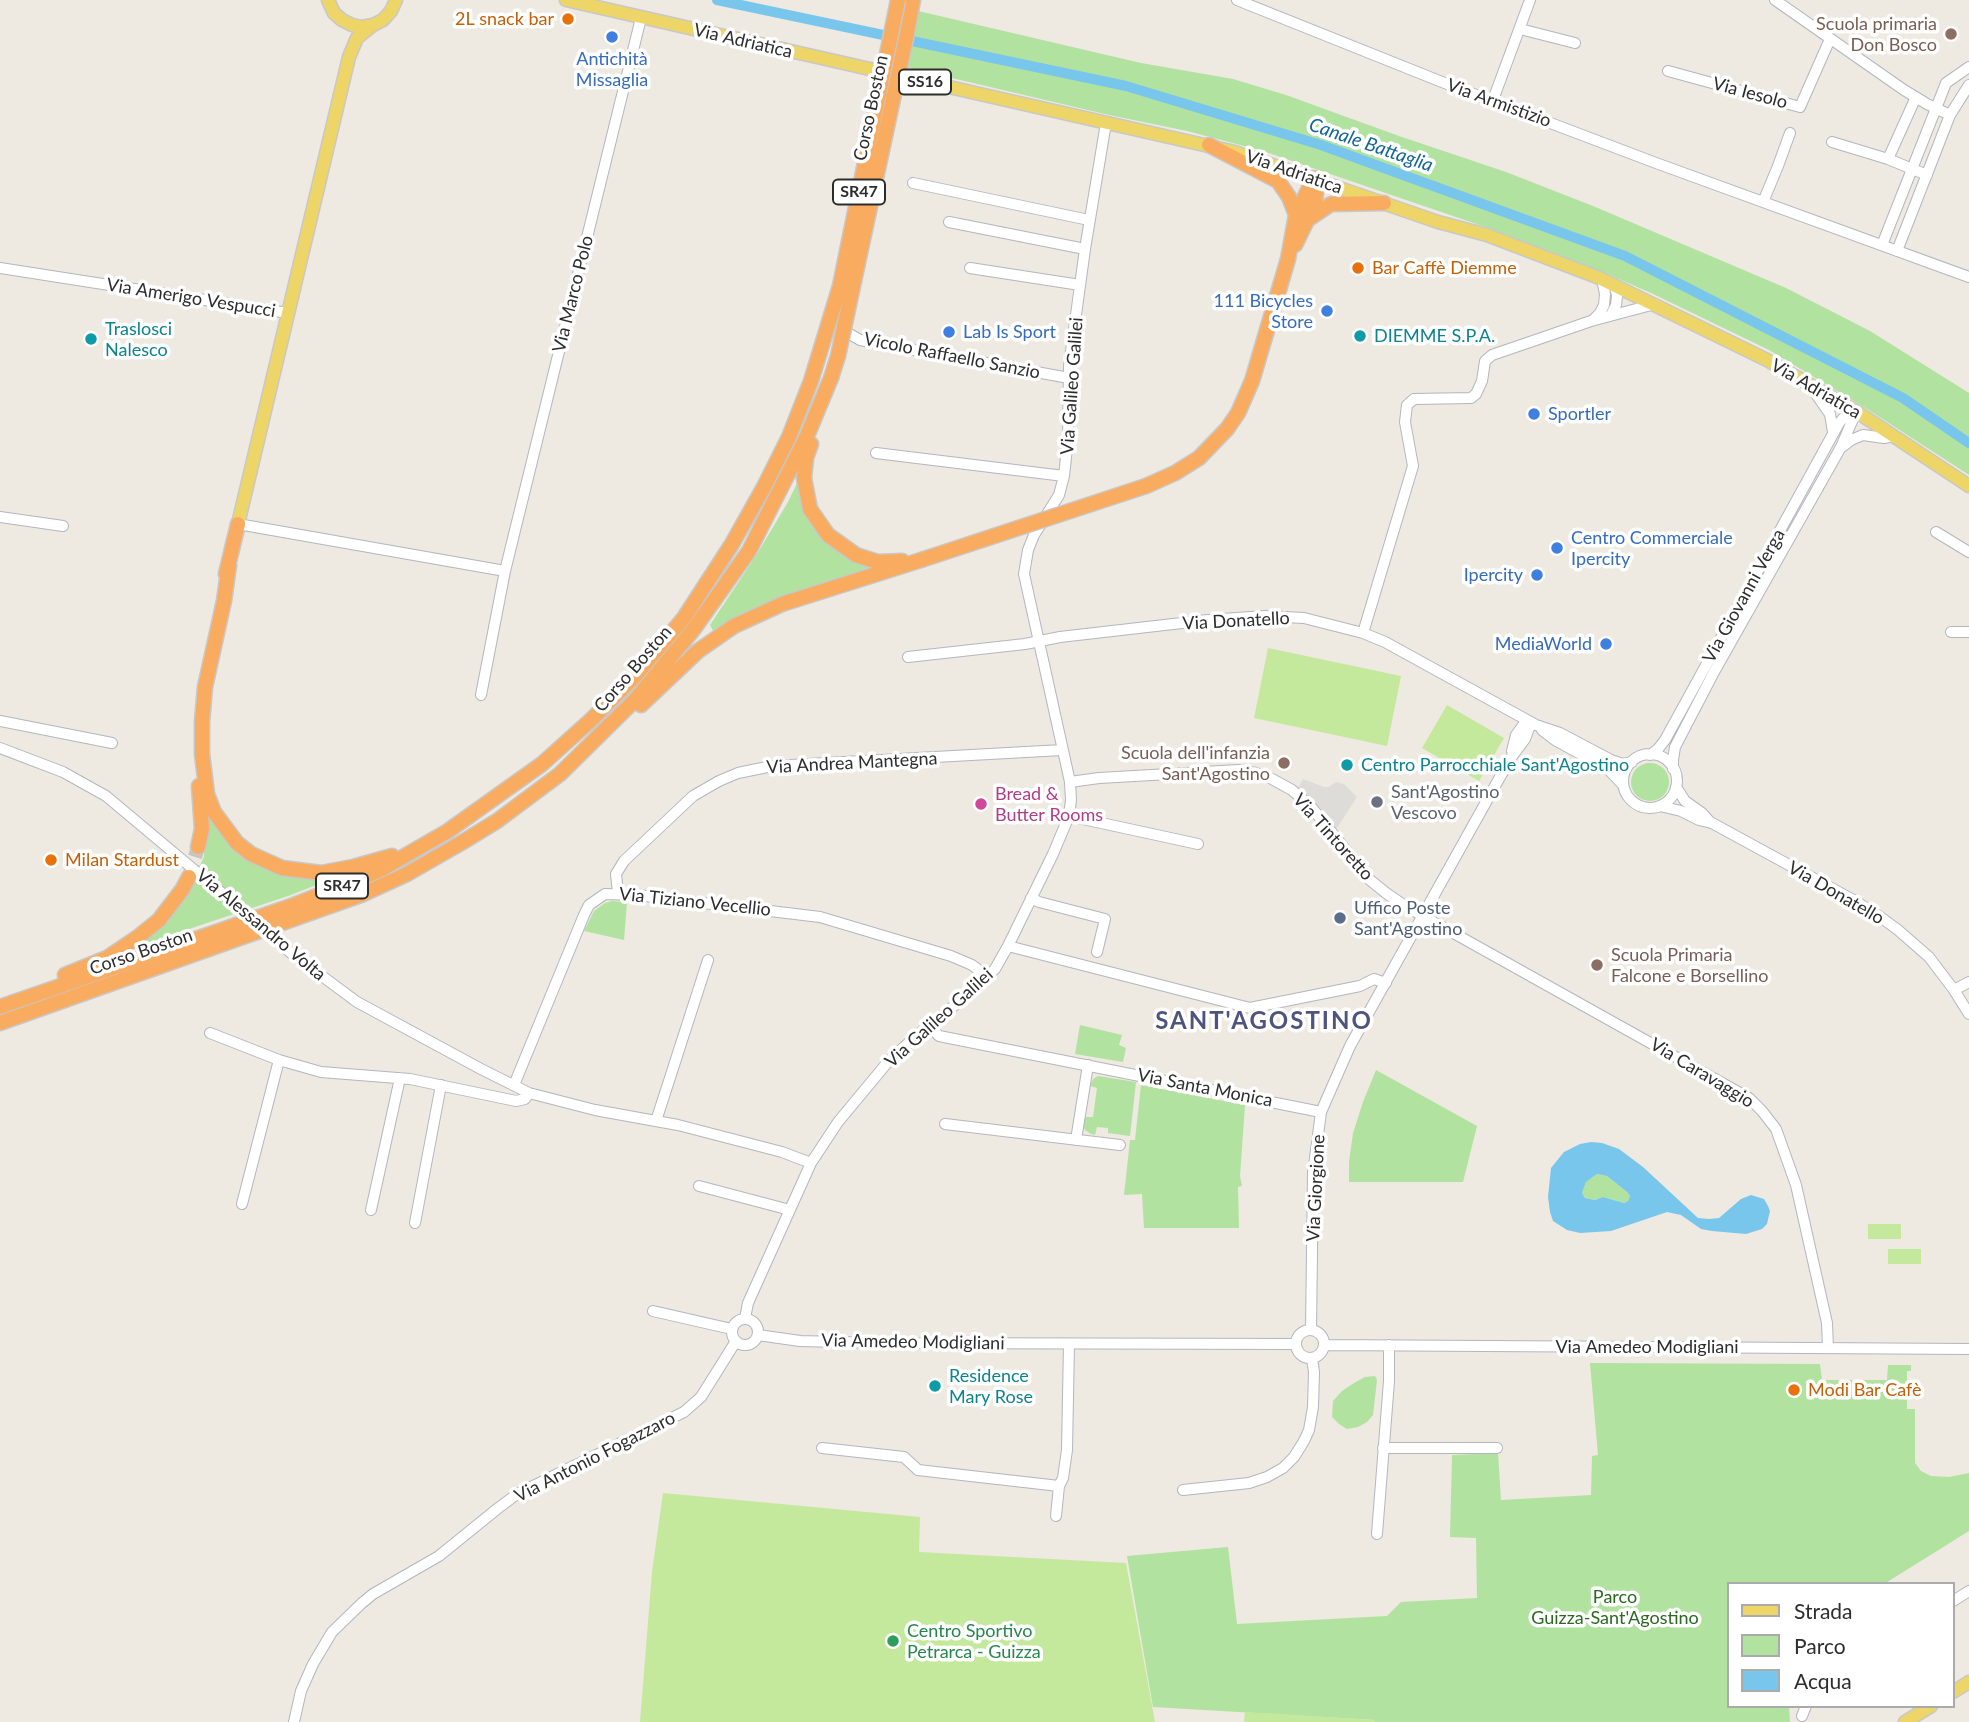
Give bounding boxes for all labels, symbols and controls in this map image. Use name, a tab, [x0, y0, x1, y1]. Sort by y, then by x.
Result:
place label: 2L snack bar	[455, 8, 554, 30]
marker: 2L snack bar	[560, 11, 576, 27]
place label: Scuola primaria Don Bosco	[1816, 13, 1937, 56]
street label: Via Adriatica	[692, 19, 794, 63]
marker: Scuola primaria Don Bosco	[1943, 26, 1959, 42]
marker: Antichità Missaglia	[604, 29, 620, 45]
place label: Antichità Missaglia	[576, 48, 648, 90]
street label: Corso Boston	[849, 53, 893, 163]
road number: SS16	[899, 69, 951, 94]
street label: Via Iesolo	[1710, 73, 1790, 113]
street label: Via Armistizio	[1444, 74, 1554, 132]
water label: Canale Battaglia	[1306, 113, 1436, 177]
street label: Via Adriatica	[1243, 145, 1345, 199]
road number: SR47	[833, 180, 885, 204]
street label: Via Marco Polo	[548, 233, 598, 355]
place label: Bar Caffè Diemme	[1372, 257, 1517, 279]
marker: Bar Caffè Diemme	[1350, 260, 1366, 276]
street label: Via Amerigo Vespucci	[105, 274, 277, 322]
place label: 111 Bicycles Store	[1214, 290, 1313, 332]
marker: 111 Bicycles Store	[1319, 303, 1335, 319]
street label: Via Galileo Galilei	[1056, 316, 1088, 456]
place label: Traslosci Nalesco	[105, 318, 172, 360]
place label: Lab Is Sport	[963, 321, 1056, 343]
marker: Lab Is Sport	[941, 324, 957, 340]
place label: DIEMME S.P.A.	[1374, 325, 1495, 347]
street label: Vicolo Raffaello Sanzio	[862, 328, 1042, 384]
marker: DIEMME S.P.A.	[1352, 328, 1368, 344]
marker: Traslosci Nalesco	[83, 331, 99, 347]
street label: Via Adriatica	[1767, 355, 1865, 423]
place label: Sportler	[1548, 403, 1611, 425]
marker: Sportler	[1526, 406, 1542, 422]
street label: Via Giovanni Verga	[1698, 525, 1790, 667]
place label: Centro Commerciale Ipercity	[1571, 527, 1733, 570]
marker: Centro Commerciale Ipercity	[1549, 540, 1565, 556]
place label: Ipercity	[1464, 564, 1523, 586]
marker: Ipercity	[1529, 567, 1545, 583]
street label: Via Donatello	[1182, 607, 1290, 635]
street label: Corso Boston	[590, 621, 676, 717]
place label: MediaWorld	[1495, 633, 1592, 655]
marker: MediaWorld	[1598, 636, 1614, 652]
place label: Scuola dell'infanzia Sant'Agostino	[1121, 742, 1270, 784]
street label: Via Andrea Mantegna	[766, 748, 938, 778]
place label: Centro Parrocchiale Sant'Agostino	[1361, 754, 1629, 776]
marker: Scuola dell'infanzia Sant'Agostino	[1276, 755, 1292, 771]
marker: Centro Parrocchiale Sant'Agostino	[1339, 757, 1355, 773]
place label: Sant'Agostino Vescovo	[1391, 781, 1499, 824]
place label: Bread & Butter Rooms	[995, 783, 1103, 826]
street label: Via Tintoretto	[1288, 789, 1378, 885]
marker: Sant'Agostino Vescovo	[1369, 794, 1385, 810]
marker: Bread & Butter Rooms	[973, 796, 989, 812]
place label: Milan Stardust	[65, 849, 179, 871]
marker: Milan Stardust	[43, 852, 59, 868]
street label: Via Donatello	[1784, 857, 1888, 929]
street label: Via Alessandro Volta	[192, 865, 330, 985]
road number: SR47	[316, 874, 368, 898]
street label: Via Tiziano Vecellio	[618, 883, 772, 921]
place label: Uffico Poste Sant'Agostino	[1354, 897, 1462, 940]
marker: Uffico Poste Sant'Agostino	[1332, 910, 1348, 926]
street label: Corso Boston	[87, 924, 195, 980]
place label: Scuola Primaria Falcone e Borsellino	[1611, 944, 1769, 986]
marker: Scuola Primaria Falcone e Borsellino	[1589, 957, 1605, 973]
street label: Via Galileo Galilei	[881, 964, 997, 1072]
district label: SANT'AGOSTINO	[1157, 1007, 1371, 1035]
street label: Via Caravaggio	[1646, 1033, 1758, 1113]
street label: Via Santa Monica	[1136, 1064, 1274, 1112]
street label: Via Giorgione	[1302, 1134, 1330, 1242]
street label: Via Amedeo Modigliani	[821, 1330, 1005, 1354]
street label: Via Amedeo Modigliani	[1555, 1336, 1739, 1358]
place label: Residence Mary Rose	[949, 1365, 1033, 1408]
marker: Residence Mary Rose	[927, 1378, 943, 1394]
place label: Modi Bar Cafè	[1808, 1379, 1922, 1401]
marker: Modi Bar Cafè	[1786, 1382, 1802, 1398]
street label: Via Antonio Fogazzaro	[511, 1407, 679, 1507]
legend	[1728, 1582, 1955, 1708]
park label: Parco Guizza-Sant'Agostino	[1531, 1586, 1699, 1628]
text: Strada	[1794, 1598, 1853, 1623]
place label: Centro Sportivo Petrarca - Guizza	[907, 1620, 1041, 1662]
marker: Centro Sportivo Petrarca - Guizza	[885, 1633, 901, 1649]
text: Parco	[1794, 1633, 1846, 1658]
text: Acqua	[1794, 1668, 1852, 1693]

